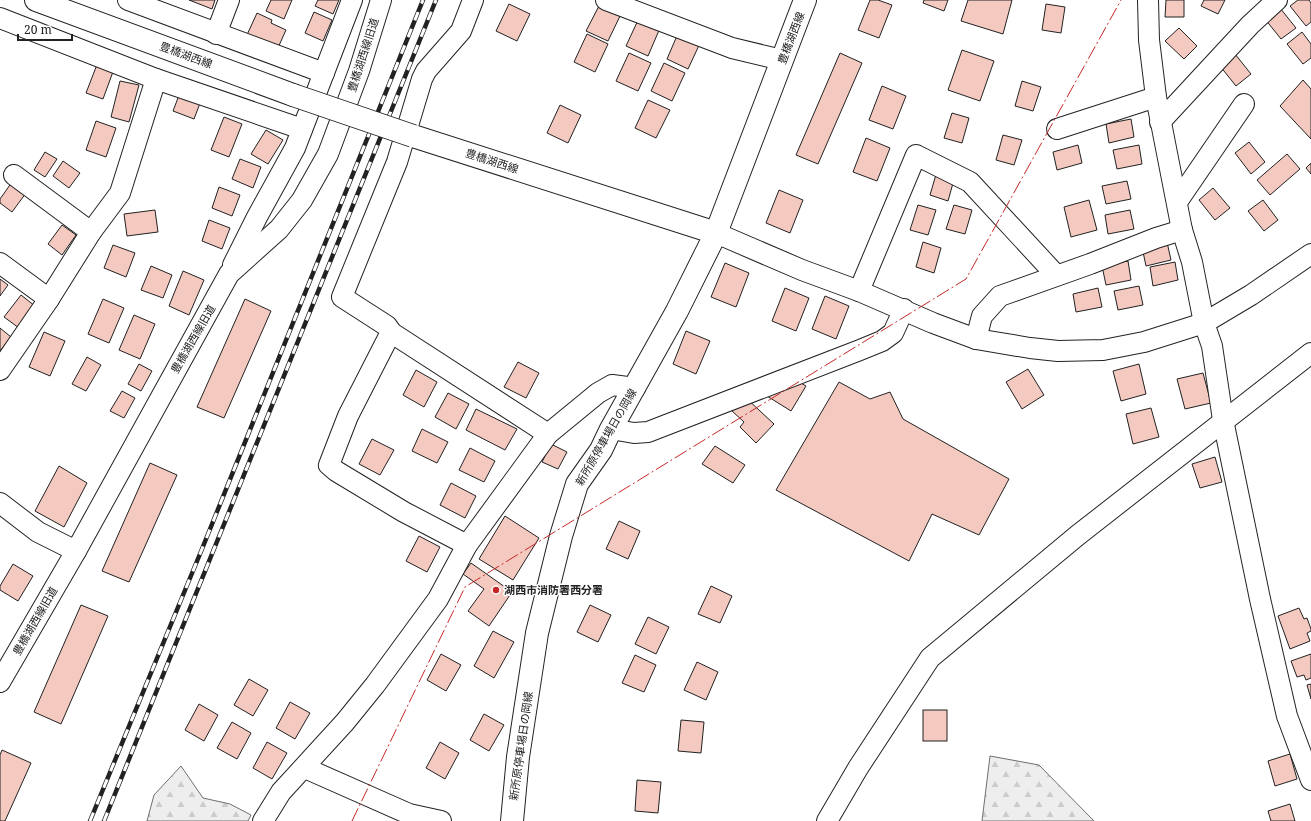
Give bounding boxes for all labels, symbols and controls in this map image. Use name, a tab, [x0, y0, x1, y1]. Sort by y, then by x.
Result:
street label: 豊橋湖西線	[774, 9, 807, 66]
scale bar	[18, 16, 72, 42]
street label: 豊橋湖西線旧道	[343, 16, 382, 94]
text: 20 m	[24, 21, 52, 38]
street label: 豊橋湖西線	[158, 38, 215, 71]
street label: 豊橋湖西線	[464, 145, 521, 176]
street label: 豊橋湖西線旧道	[167, 302, 218, 376]
street label: 新所原停車場日の岡線	[572, 385, 640, 488]
place label: 湖西市消防署西分署	[504, 582, 603, 597]
street label: 豊橋湖西線旧道	[9, 584, 60, 658]
marker: 湖西市消防署西分署	[491, 585, 501, 595]
street label: 新所原停車場日の岡線	[505, 690, 536, 801]

